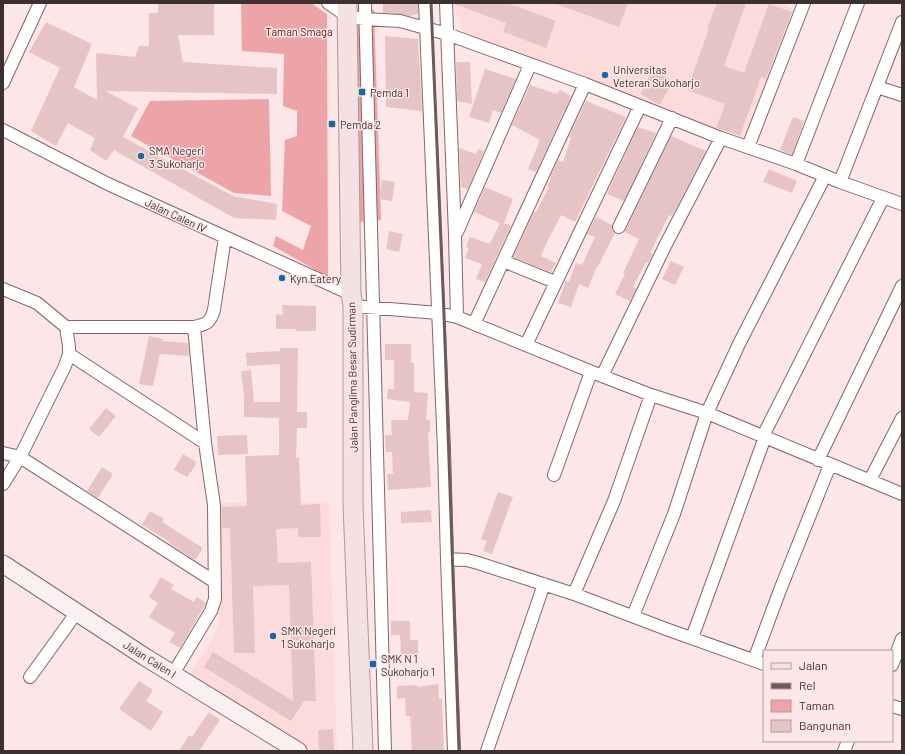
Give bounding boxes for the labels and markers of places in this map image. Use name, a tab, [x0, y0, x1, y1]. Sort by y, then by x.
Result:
place label: Universitas Veteran Sukoharjo	[613, 63, 700, 89]
marker: Universitas Veteran Sukoharjo	[600, 70, 610, 80]
place label: Pemda 1	[370, 86, 409, 99]
marker: Pemda 1	[357, 87, 367, 97]
place label: Pemda 2	[340, 118, 381, 131]
marker: Pemda 2	[327, 119, 337, 129]
place label: SMA Negeri 3 Sukoharjo	[149, 144, 205, 170]
marker: SMA Negeri 3 Sukoharjo	[136, 151, 146, 161]
place label: Kyn Eatery	[290, 272, 341, 285]
marker: Kyn Eatery	[277, 273, 287, 283]
place label: SMK Negeri 1 Sukoharjo	[281, 624, 336, 650]
marker: SMK Negeri 1 Sukoharjo	[268, 631, 278, 641]
place label: SMK N 1 Sukoharjo 1	[381, 652, 435, 678]
marker: SMK N 1 Sukoharjo 1	[368, 659, 378, 669]

